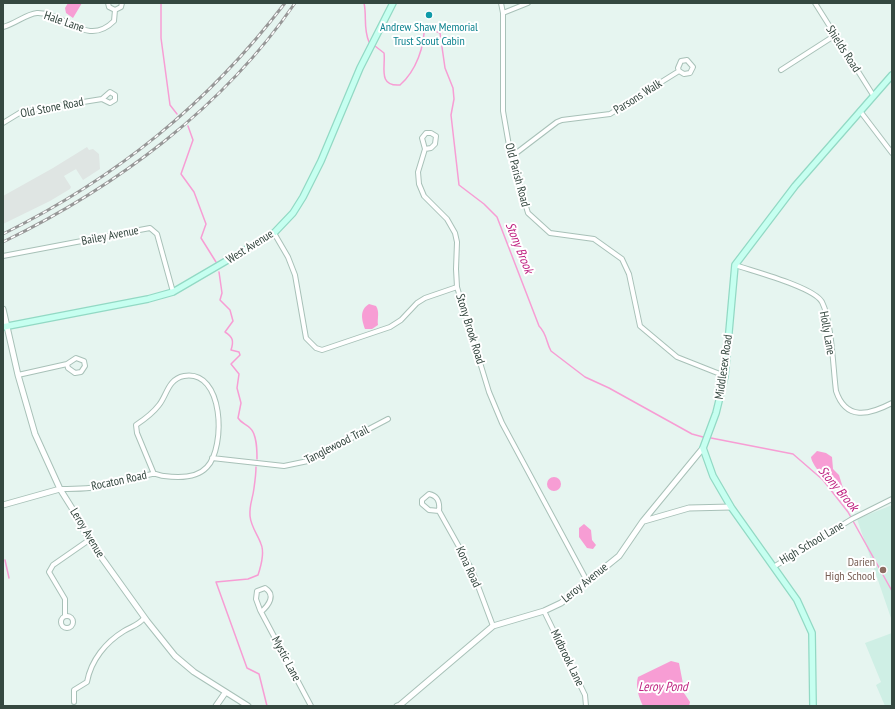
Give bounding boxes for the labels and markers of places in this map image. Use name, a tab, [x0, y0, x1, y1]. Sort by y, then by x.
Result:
marker: Andrew Shaw Memorial Trust Scout Cabin	[424, 10, 434, 20]
place label: Andrew Shaw Memorial Trust Scout Cabin	[380, 21, 478, 49]
place label: Darien High School	[825, 556, 875, 584]
marker: Darien High School	[878, 565, 888, 575]

